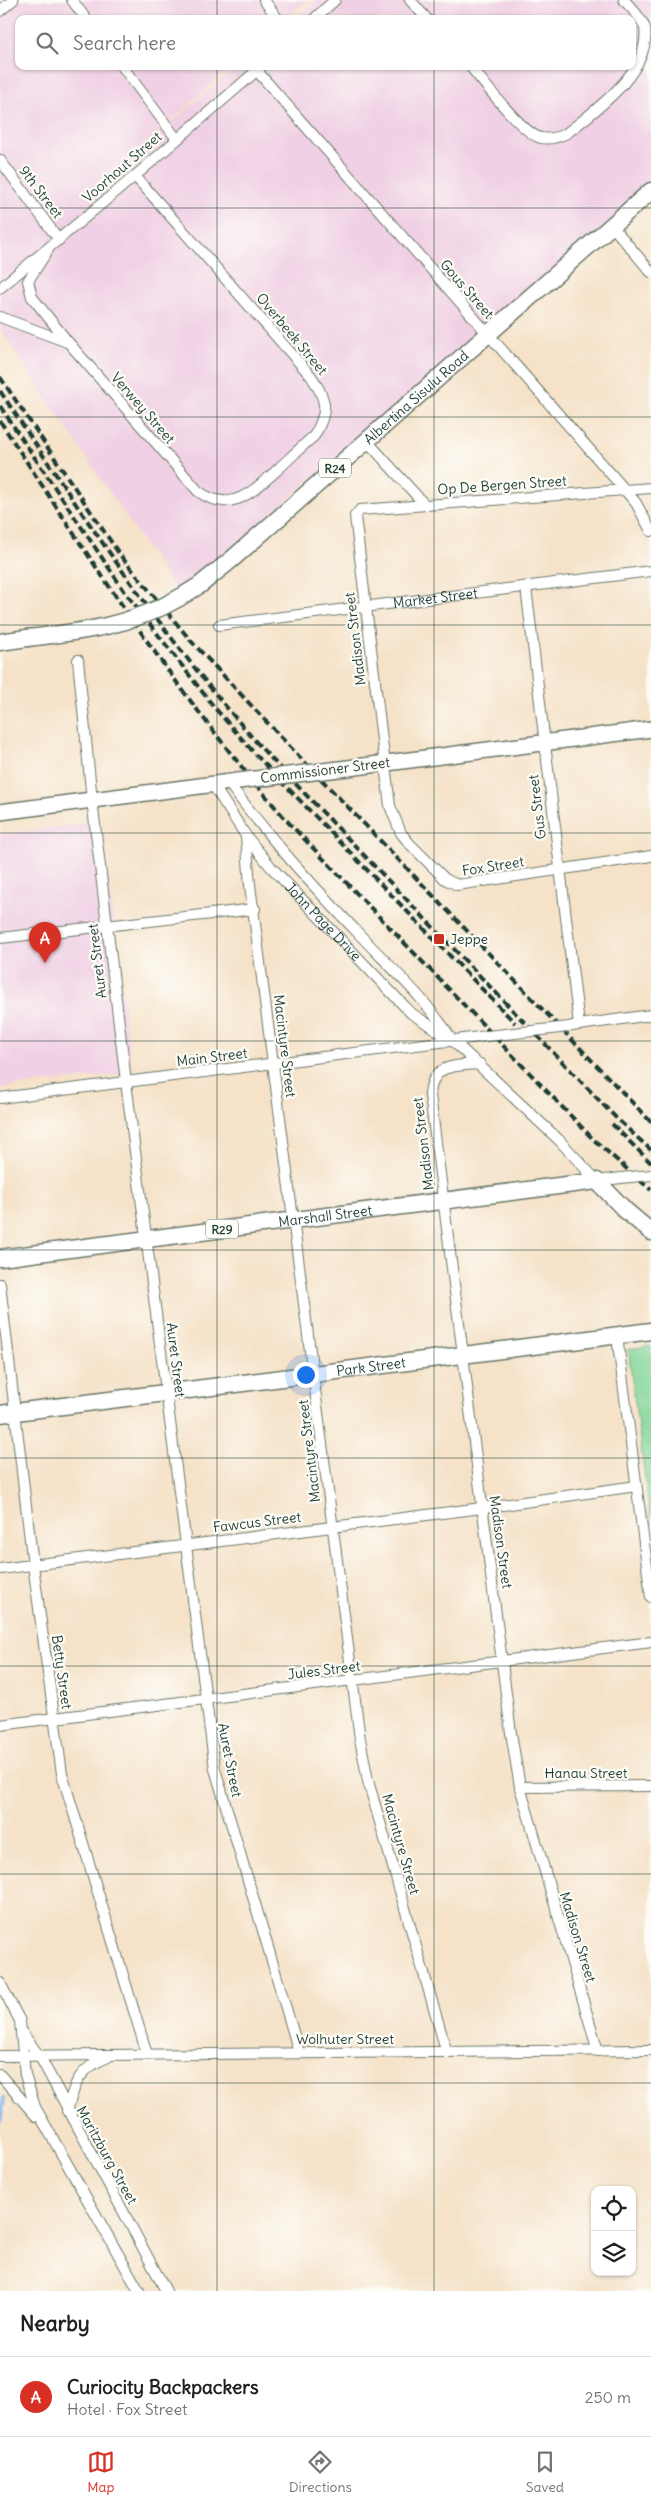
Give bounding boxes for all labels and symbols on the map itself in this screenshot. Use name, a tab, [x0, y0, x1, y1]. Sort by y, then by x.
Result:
street label: Voorhout Street	[79, 127, 166, 206]
street label: 9th Street	[15, 162, 67, 222]
street label: Gous Street	[436, 255, 498, 323]
street label: Overbeek Street	[252, 289, 332, 379]
street label: Albertina Sisulu Road	[360, 347, 472, 448]
street label: Verwey Street	[107, 369, 179, 448]
road number: R24	[319, 458, 351, 478]
street label: Op De Bergen Street	[437, 471, 567, 498]
street label: Market Street	[392, 584, 479, 612]
street label: Madison Street	[340, 591, 370, 687]
street label: Commissioner Street	[259, 753, 391, 787]
street label: Gus Street	[524, 773, 550, 841]
street label: Fox Street	[461, 852, 526, 880]
street label: John Page Drive	[281, 878, 365, 965]
pin: A	[29, 922, 61, 963]
street label: Auret Street	[83, 922, 111, 1000]
place label: Jeppe	[450, 930, 488, 948]
marker: Jeppe	[432, 932, 446, 946]
street label: Macintyre Street	[270, 993, 300, 1099]
street label: Main Street	[176, 1044, 249, 1070]
street label: Madison Street	[408, 1096, 438, 1192]
street label: Marshall Street	[277, 1201, 374, 1231]
road number: R29	[206, 1220, 238, 1238]
street label: Auret Street	[162, 1321, 190, 1399]
street label: Park Street	[335, 1353, 407, 1380]
your location	[293, 1362, 319, 1388]
street label: Macintyre Street	[294, 1398, 324, 1504]
street label: Madison Street	[486, 1494, 516, 1590]
street label: Fawcus Street	[212, 1508, 302, 1536]
street label: Betty Street	[48, 1634, 76, 1711]
street label: Jules Street	[287, 1657, 362, 1683]
street label: Auret Street	[214, 1721, 246, 1799]
street label: Hanau Street	[545, 1764, 628, 1782]
street label: Macintyre Street	[378, 1792, 424, 1897]
street label: Madison Street	[556, 1890, 600, 1985]
street label: Wolhuter Street	[296, 2030, 394, 2048]
street label: Maritzburg Street	[73, 2103, 142, 2207]

